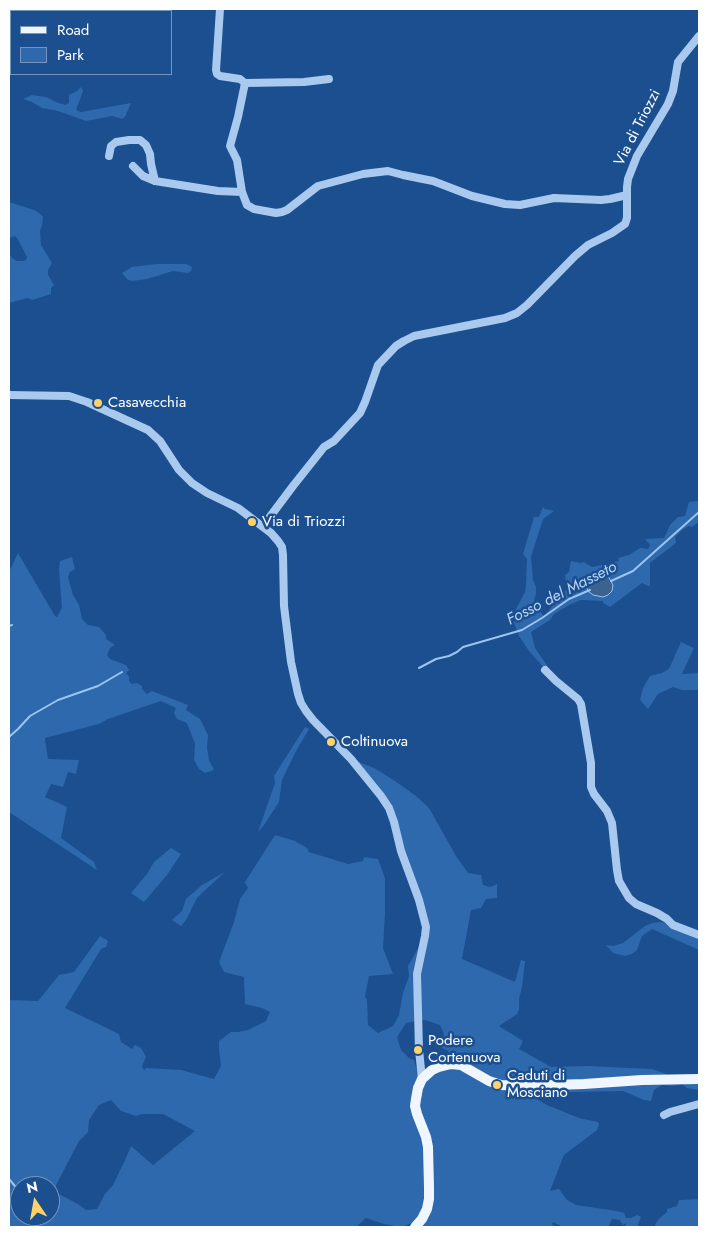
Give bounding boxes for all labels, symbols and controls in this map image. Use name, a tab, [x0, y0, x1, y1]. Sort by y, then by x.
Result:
legend	[10, 10, 172, 75]
text: Road	[57, 19, 89, 41]
text: Park	[57, 44, 84, 66]
street label: Via di Triozzi	[611, 87, 665, 169]
place label: Casavecchia	[108, 394, 186, 412]
marker: Casavecchia	[92, 397, 104, 409]
place label: Via di Triozzi	[262, 513, 345, 531]
marker: Via di Triozzi	[246, 516, 258, 528]
water label: Fosso del Masseto	[504, 558, 620, 630]
place label: Coltinuova	[341, 733, 408, 751]
marker: Coltinuova	[325, 736, 337, 748]
place label: Podere Cortenuova	[428, 1032, 500, 1067]
marker: Podere Cortenuova	[412, 1044, 424, 1056]
place label: Caduti di Mosciano	[507, 1067, 568, 1102]
marker: Caduti di Mosciano	[491, 1079, 503, 1091]
north arrow	[10, 1176, 60, 1226]
text: N	[25, 1176, 40, 1198]

